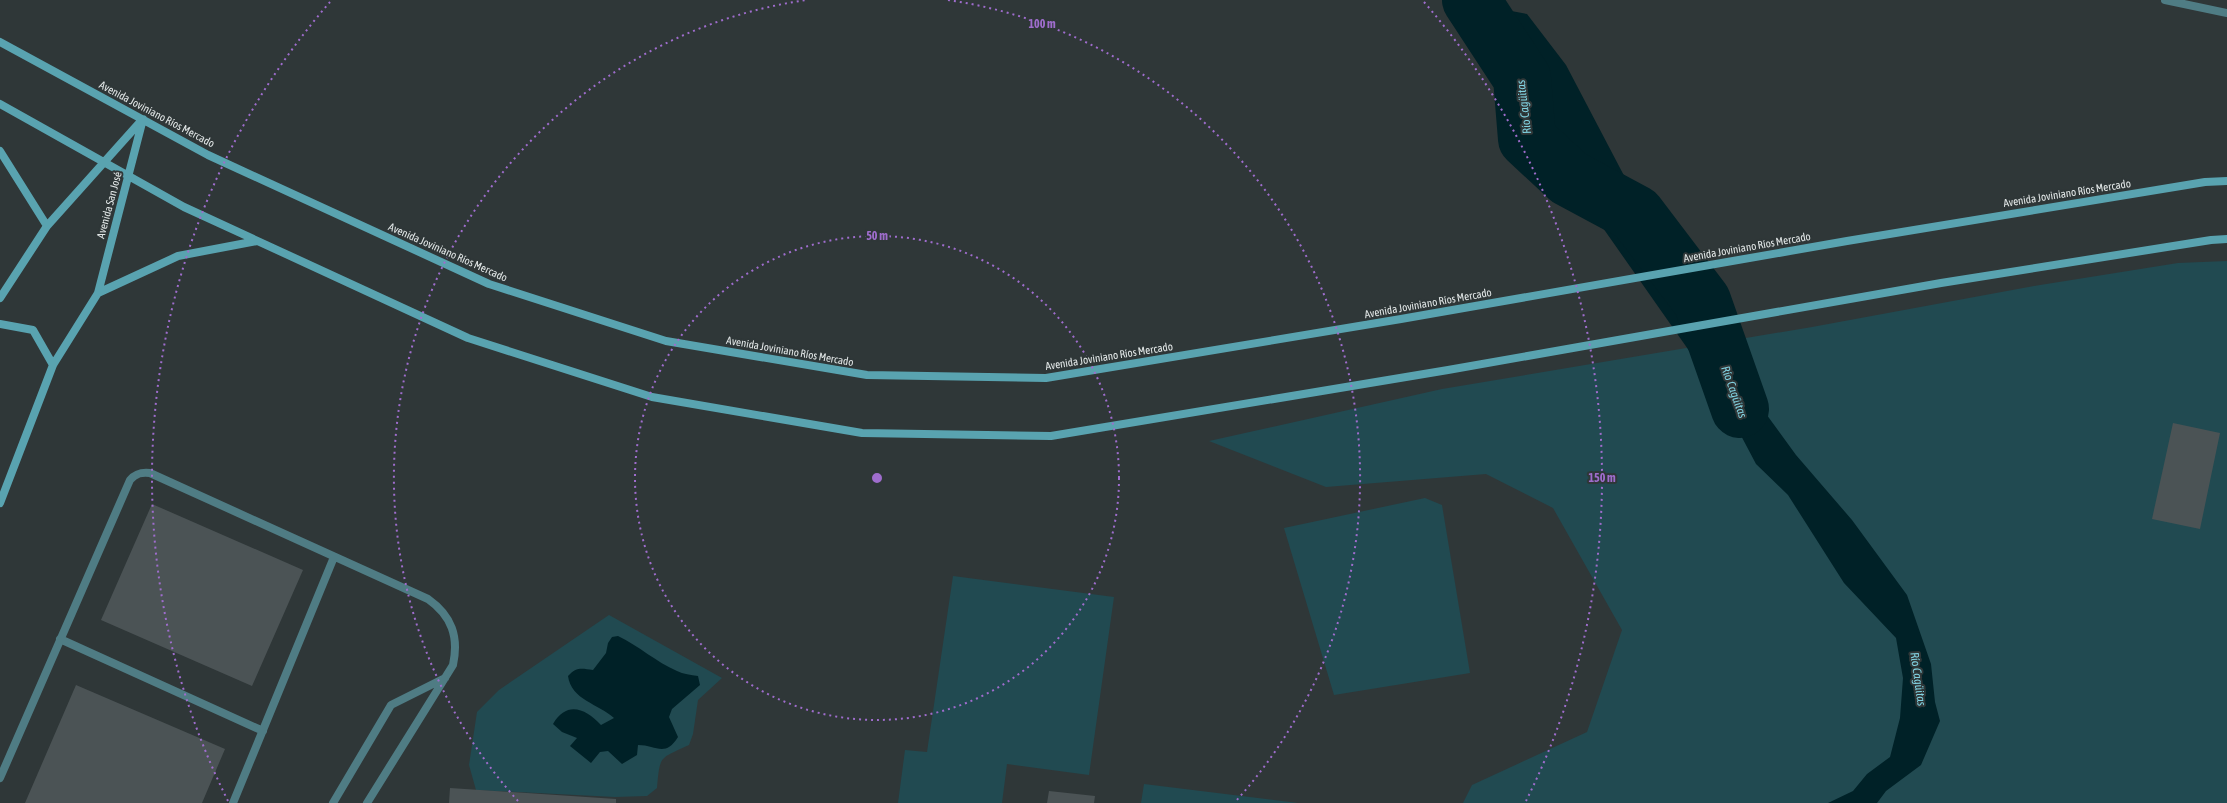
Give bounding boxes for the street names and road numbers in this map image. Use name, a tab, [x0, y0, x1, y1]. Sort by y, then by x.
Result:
street label: Avenida Joviniano Ríos Mercado	[97, 78, 217, 150]
street label: Avenida San José	[94, 170, 124, 240]
street label: Avenida Joviniano Ríos Mercado	[2002, 177, 2132, 209]
street label: Avenida Joviniano Ríos Mercado	[387, 220, 509, 284]
street label: Avenida Joviniano Ríos Mercado	[1682, 230, 1812, 264]
street label: Avenida Joviniano Ríos Mercado	[1363, 286, 1493, 320]
street label: Avenida Joviniano Ríos Mercado	[725, 334, 855, 368]
street label: Avenida Joviniano Ríos Mercado	[1044, 340, 1174, 372]

